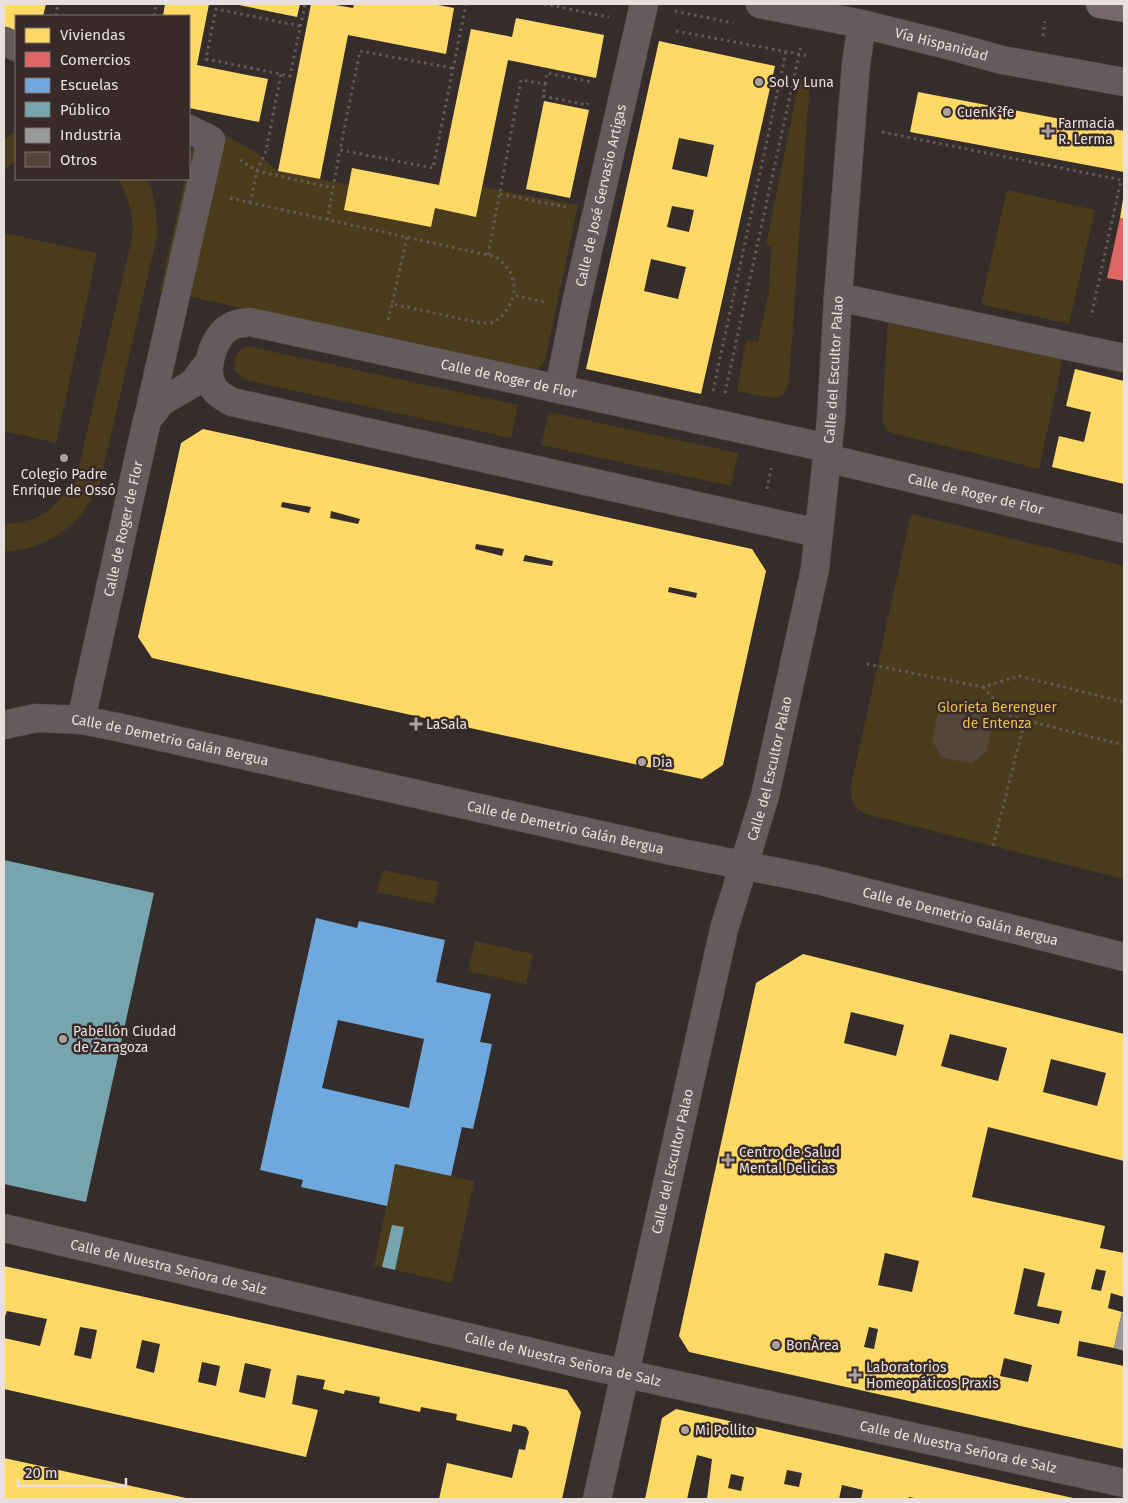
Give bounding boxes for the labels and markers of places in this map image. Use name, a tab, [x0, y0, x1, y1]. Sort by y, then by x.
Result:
place label: Sol y Luna	[769, 74, 834, 91]
marker: Sol y Luna	[753, 76, 765, 88]
place label: CuenK²fe	[957, 104, 1014, 121]
marker: CuenK²fe	[941, 106, 953, 118]
place label: Farmacia R. Lerma	[1058, 115, 1115, 148]
marker: Farmacia R. Lerma	[1042, 125, 1054, 137]
marker: Colegio Padre Enrique de Ossó	[58, 452, 70, 464]
place label: Colegio Padre Enrique de Ossó	[12, 466, 116, 499]
place label: LaSala	[426, 716, 467, 733]
marker: LaSala	[410, 718, 422, 730]
place label: Dia	[652, 754, 673, 771]
marker: Dia	[636, 756, 648, 768]
place label: Pabellón Ciudad de Zaragoza	[73, 1023, 176, 1056]
marker: Pabellón Ciudad de Zaragoza	[57, 1033, 69, 1045]
place label: Centro de Salud Mental Delicias	[739, 1144, 840, 1177]
marker: Centro de Salud Mental Delicias	[721, 1153, 735, 1167]
place label: BonÀrea	[786, 1336, 839, 1354]
marker: BonÀrea	[770, 1339, 782, 1351]
place label: Laboratorios Homeopáticos Praxis	[866, 1359, 999, 1392]
marker: Laboratorios Homeopáticos Praxis	[848, 1368, 862, 1382]
place label: Mi Pollito	[695, 1422, 755, 1439]
marker: Mi Pollito	[679, 1424, 691, 1436]

